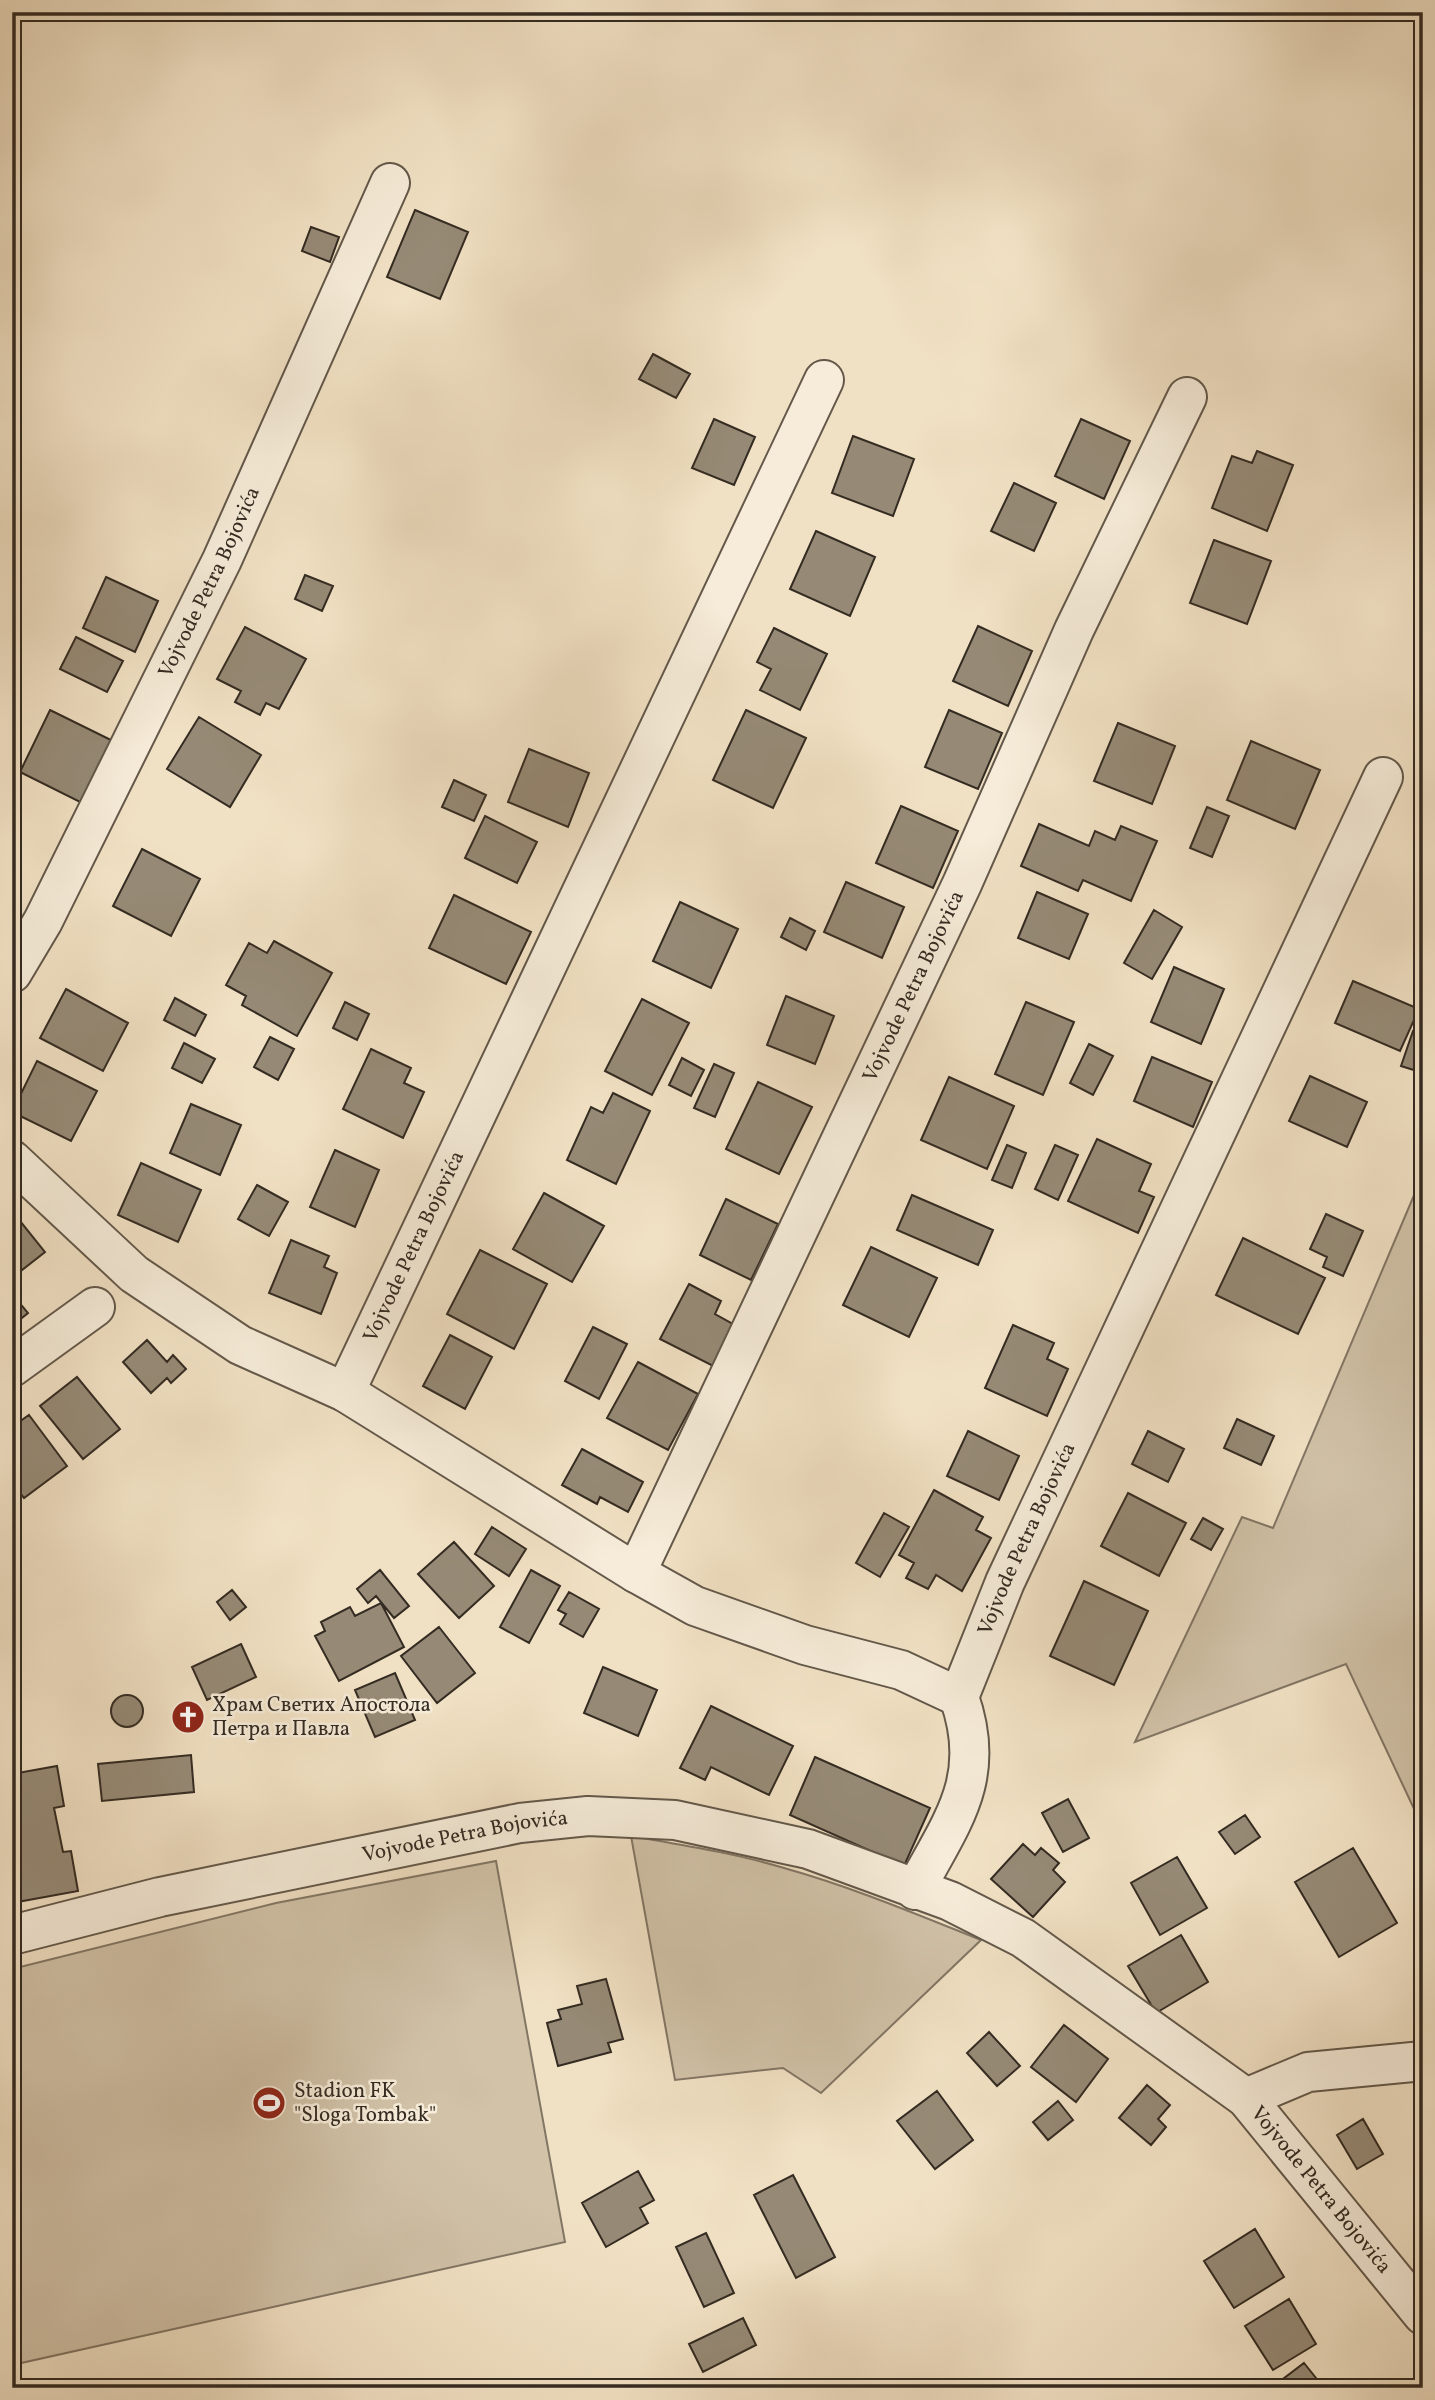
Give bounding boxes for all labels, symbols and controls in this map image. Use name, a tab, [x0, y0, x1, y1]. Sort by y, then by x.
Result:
street label: Vojvode Petra Bojovića	[151, 482, 267, 683]
street label: Vojvode Petra Bojovića	[856, 886, 971, 1087]
street label: Vojvode Petra Bojovića	[356, 1146, 472, 1347]
street label: Vojvode Petra Bojovića	[971, 1438, 1083, 1640]
place label: Храм Светих Апостола Петра и Павла	[212, 1691, 431, 1744]
church icon: Храм Светих Апостола Петра и Павла	[169, 1698, 207, 1736]
street label: Vojvode Petra Bojovića	[360, 1804, 569, 1870]
place label: Stadion FK "Sloga Tombak"	[294, 2077, 436, 2130]
sports icon: Stadion FK "Sloga Tombak"	[250, 2084, 288, 2122]
street label: Vojvode Petra Bojovića	[1244, 2100, 1398, 2280]

